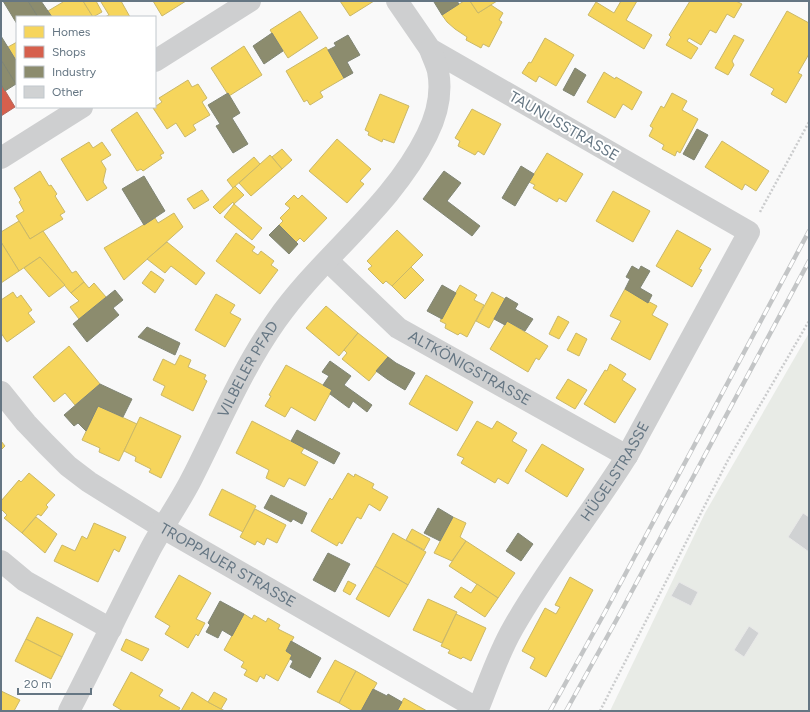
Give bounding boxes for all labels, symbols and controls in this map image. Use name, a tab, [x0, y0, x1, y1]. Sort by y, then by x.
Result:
legend	[16, 16, 156, 108]
text: Homes	[52, 25, 91, 39]
text: Shops	[52, 45, 86, 59]
text: Industry	[52, 65, 97, 79]
text: Other	[52, 85, 83, 99]
street label: TAUNUSSTRASSE	[506, 87, 622, 165]
street label: VILBELER PFAD	[214, 318, 282, 420]
street label: ALTKÖNIGSTRASSE	[405, 327, 534, 409]
street label: HÜGELSTRASSE	[577, 419, 653, 525]
street label: TROPPAUER STRASSE	[156, 519, 299, 611]
scale bar	[18, 670, 91, 696]
text: 20 m	[24, 677, 52, 691]

